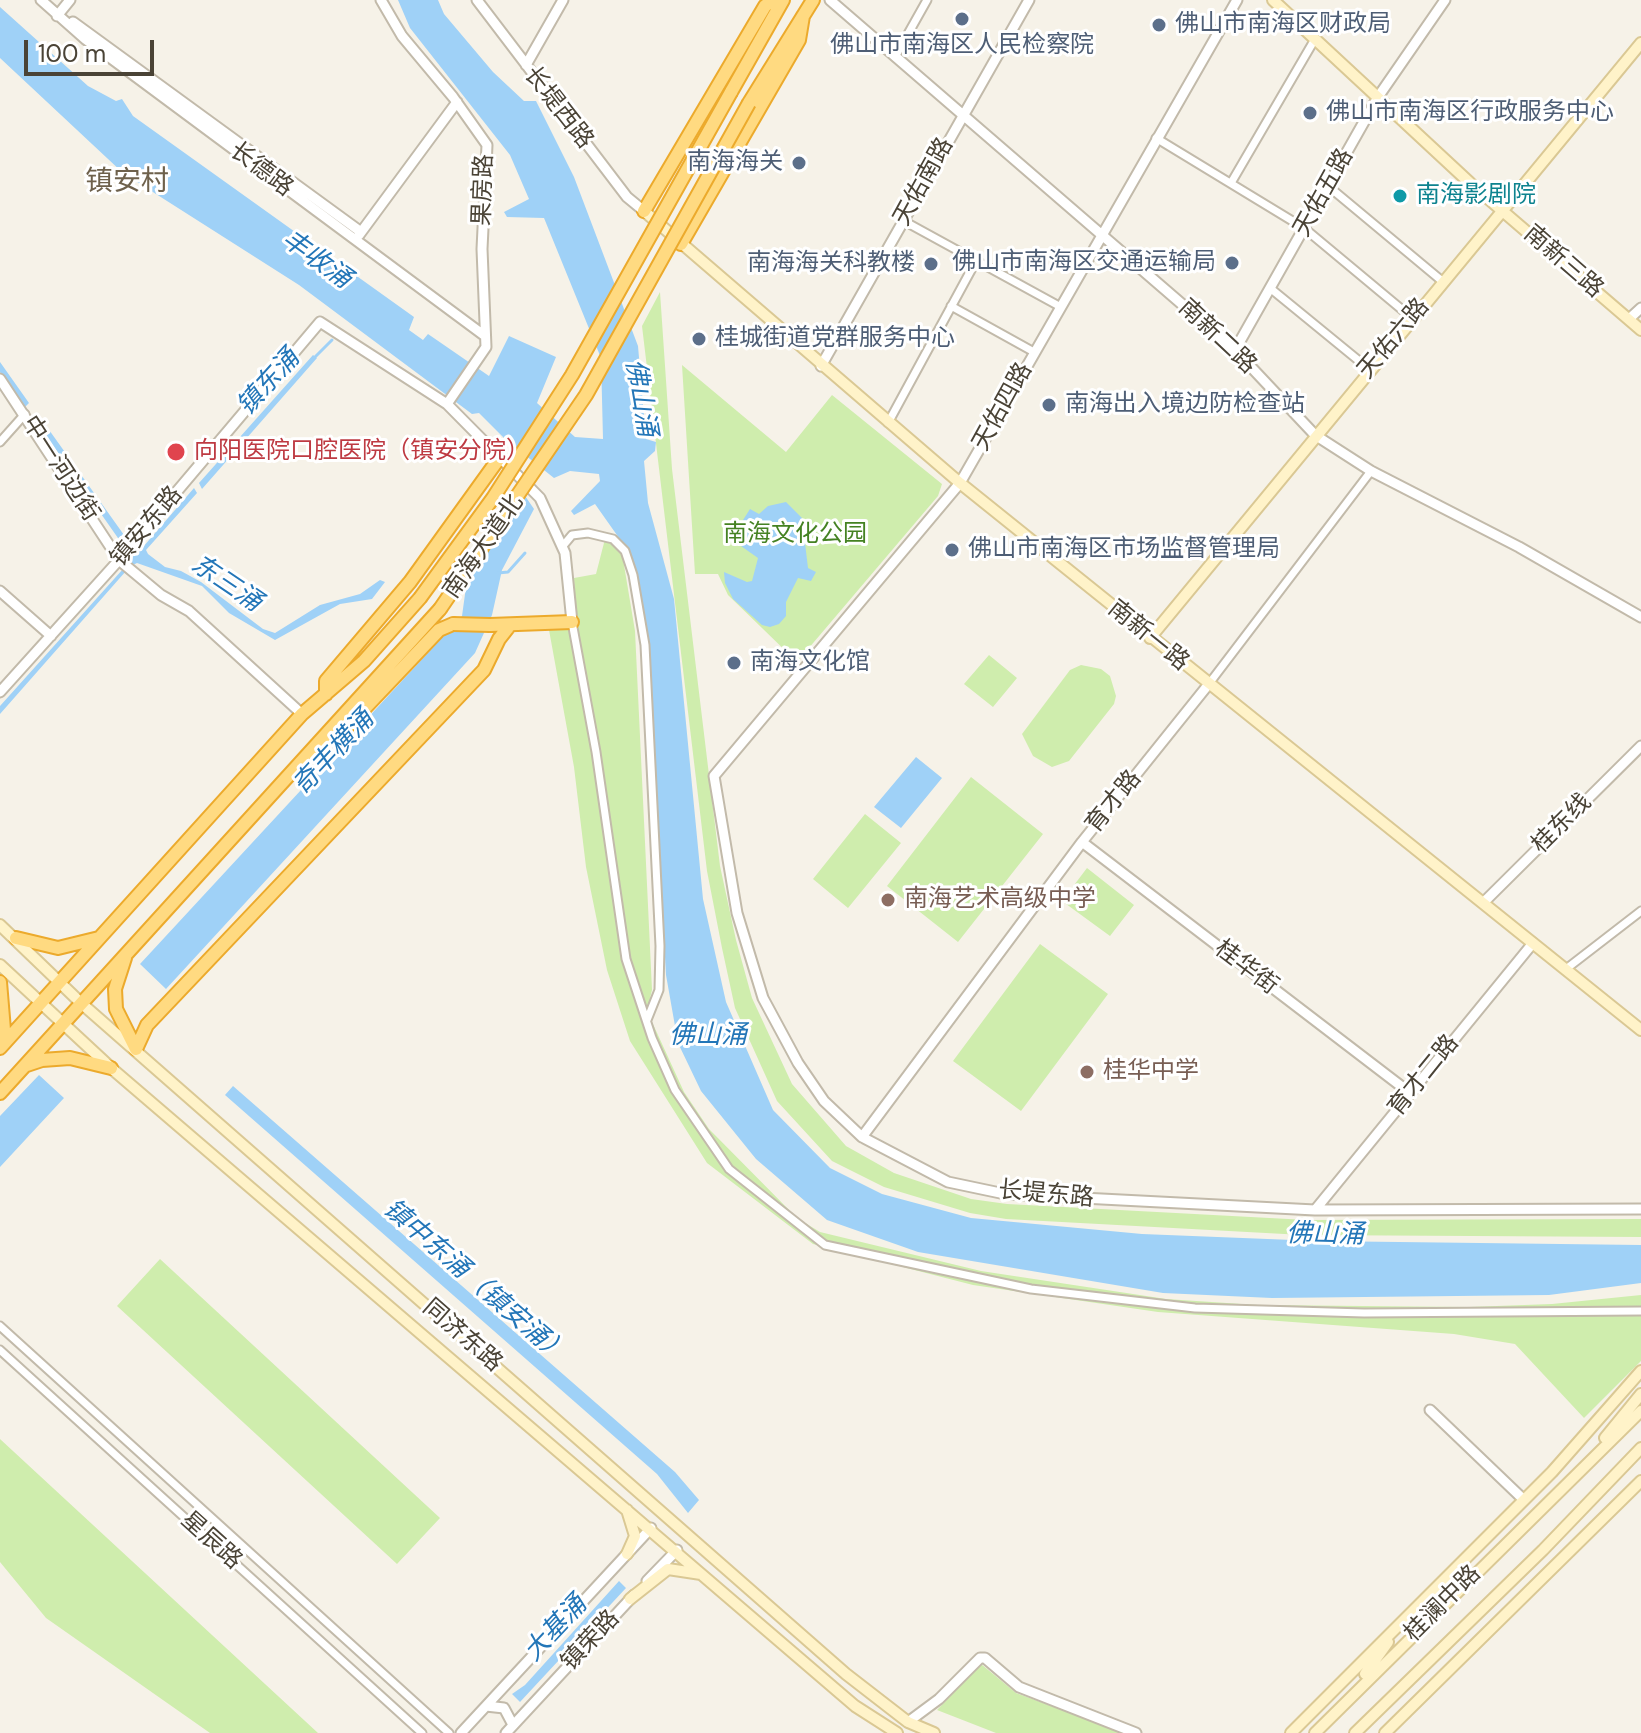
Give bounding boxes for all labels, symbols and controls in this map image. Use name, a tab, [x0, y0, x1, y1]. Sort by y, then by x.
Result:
marker: 佛山市南海区人民检察院	[953, 10, 971, 28]
place label: 佛山市南海区财政局	[1175, 11, 1391, 39]
marker: 佛山市南海区财政局	[1150, 16, 1168, 34]
scale bar	[28, 24, 158, 74]
place label: 佛山市南海区人民检察院	[830, 32, 1094, 60]
text: 100 m	[38, 38, 106, 69]
street label: 长堤西路	[517, 61, 599, 155]
place label: 佛山市南海区行政服务中心	[1326, 99, 1614, 127]
marker: 佛山市南海区行政服务中心	[1301, 104, 1319, 122]
street label: 天佑南路	[888, 133, 960, 231]
street label: 长德路	[224, 137, 298, 203]
street label: 天佑五路	[1288, 144, 1360, 242]
place label: 南海海关	[687, 149, 783, 177]
street label: 果房路	[468, 154, 500, 226]
marker: 南海海关	[790, 154, 808, 172]
district label: 镇安村	[85, 166, 169, 200]
place label: 南海影剧院	[1416, 182, 1536, 210]
marker: 南海影剧院	[1391, 187, 1409, 205]
street label: 南新三路	[1517, 220, 1609, 304]
water label: 丰收涌	[275, 224, 357, 296]
place label: 佛山市南海区交通运输局	[952, 249, 1216, 277]
place label: 南海海关科教楼	[747, 250, 915, 278]
marker: 佛山市南海区交通运输局	[1223, 254, 1241, 272]
marker: 南海海关科教楼	[922, 255, 940, 273]
street label: 天佑六路	[1352, 293, 1436, 385]
street label: 南新二路	[1172, 294, 1262, 380]
place label: 桂城街道党群服务中心	[715, 325, 955, 353]
marker: 桂城街道党群服务中心	[690, 330, 708, 348]
water label: 镇东涌	[231, 344, 307, 422]
water label: 佛山涌	[618, 357, 662, 439]
street label: 天佑四路	[967, 358, 1039, 456]
place label: 南海出入境边防检查站	[1065, 391, 1305, 419]
marker: 南海出入境边防检查站	[1040, 396, 1058, 414]
street label: 中一河边街	[15, 411, 105, 527]
place label: 向阳医院口腔医院（镇安分院）	[194, 438, 530, 466]
marker: 向阳医院口腔医院（镇安分院）	[165, 441, 187, 463]
street label: 镇安东路	[105, 481, 189, 573]
street label: 南海大道北	[438, 490, 530, 604]
park label: 南海文化公园	[723, 521, 867, 549]
place label: 佛山市南海区市场监督管理局	[968, 536, 1280, 564]
marker: 佛山市南海区市场监督管理局	[943, 541, 961, 559]
water label: 东三涌	[185, 549, 267, 619]
street label: 南新一路	[1102, 595, 1194, 677]
place label: 南海文化馆	[750, 649, 870, 677]
marker: 南海文化馆	[725, 654, 743, 672]
water label: 奇丰横涌	[287, 704, 381, 802]
street label: 育才路	[1080, 765, 1148, 839]
street label: 桂东线	[1526, 788, 1598, 860]
place label: 南海艺术高级中学	[904, 886, 1096, 914]
marker: 南海艺术高级中学	[879, 891, 897, 909]
street label: 桂华街	[1209, 935, 1283, 1001]
water label: 佛山涌	[669, 1020, 747, 1052]
street label: 育才二路	[1383, 1030, 1465, 1122]
place label: 桂华中学	[1103, 1058, 1199, 1086]
marker: 桂华中学	[1078, 1063, 1096, 1081]
street label: 长堤东路	[997, 1176, 1095, 1214]
water label: 镇中东涌（镇安涌）	[376, 1193, 574, 1371]
water label: 佛山涌	[1286, 1219, 1364, 1251]
street label: 同济东路	[416, 1294, 508, 1378]
street label: 星辰路	[175, 1506, 247, 1576]
street label: 桂澜中路	[1399, 1560, 1487, 1648]
water label: 大基涌	[518, 1590, 594, 1668]
street label: 镇荣路	[556, 1605, 626, 1677]

